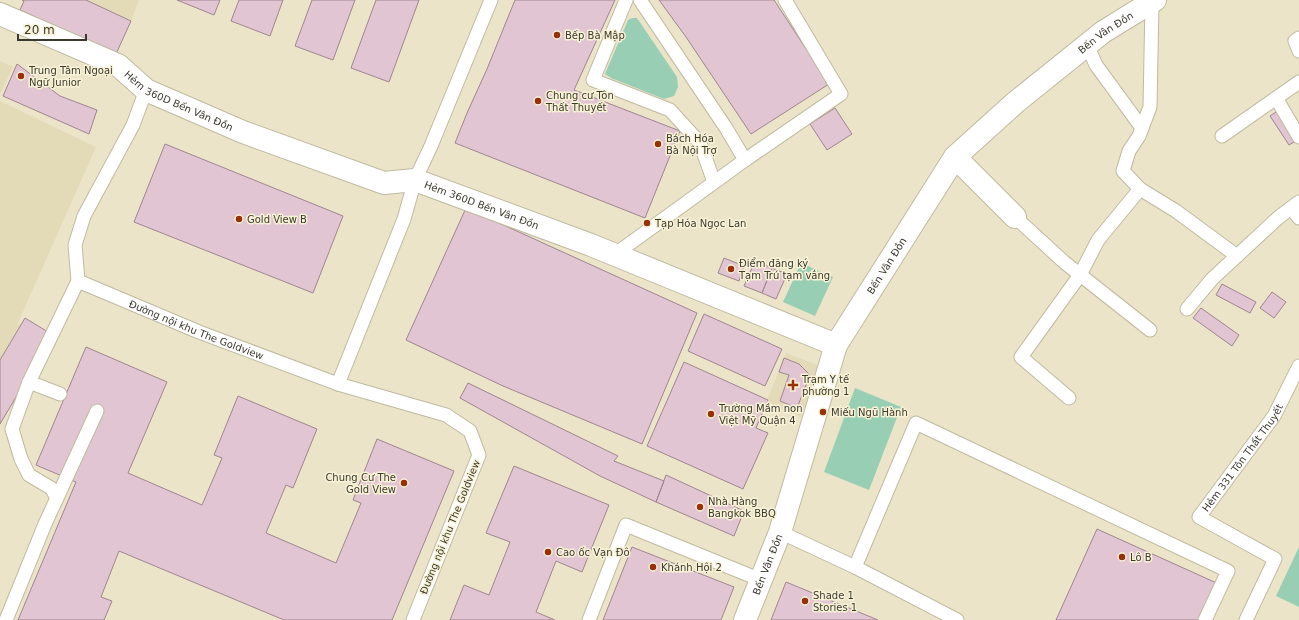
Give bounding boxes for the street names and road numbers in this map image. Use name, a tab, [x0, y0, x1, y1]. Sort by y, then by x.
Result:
street label: Bến Vân Đồn	[1076, 9, 1135, 55]
street label: Hẻm 360D Bến Vân Đồn	[122, 68, 235, 133]
street label: Hẻm 360D Bến Vân Đồn	[423, 178, 540, 231]
street label: Bến Vân Đồn	[864, 235, 908, 296]
street label: Đường nội khu The Goldview	[127, 298, 265, 361]
street label: Hẻm 331 Tôn Thất Thuyết	[1200, 402, 1285, 513]
street label: Đường nội khu The Goldview	[418, 458, 483, 596]
street label: Bến Vân Đồn	[750, 532, 784, 596]

